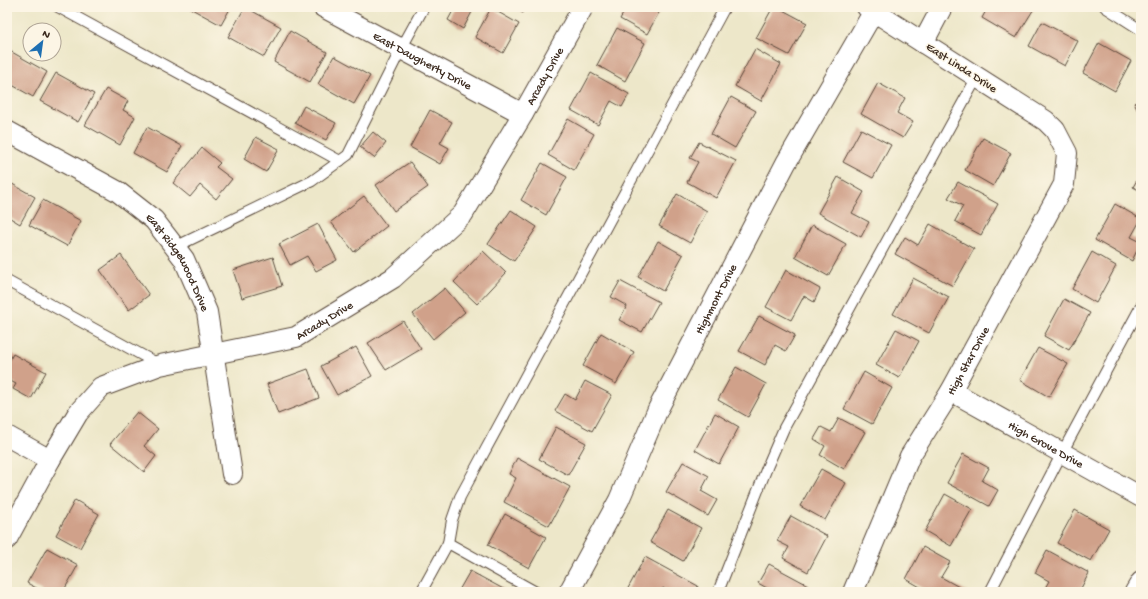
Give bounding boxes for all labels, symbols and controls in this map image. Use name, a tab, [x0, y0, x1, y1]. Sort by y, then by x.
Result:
north arrow	[22, 22, 62, 62]
text: N	[40, 28, 52, 42]
street label: East Daugherty Drive	[370, 30, 474, 95]
street label: East Linda Drive	[923, 41, 1000, 97]
street label: Arcady Drive	[524, 45, 568, 108]
street label: East Ridgewood Drive	[142, 211, 211, 315]
street label: Highmont Drive	[693, 262, 742, 337]
street label: Arcady Drive	[294, 299, 357, 344]
street label: High Star Drive	[945, 324, 994, 398]
street label: High Grove Drive	[1005, 419, 1086, 473]

